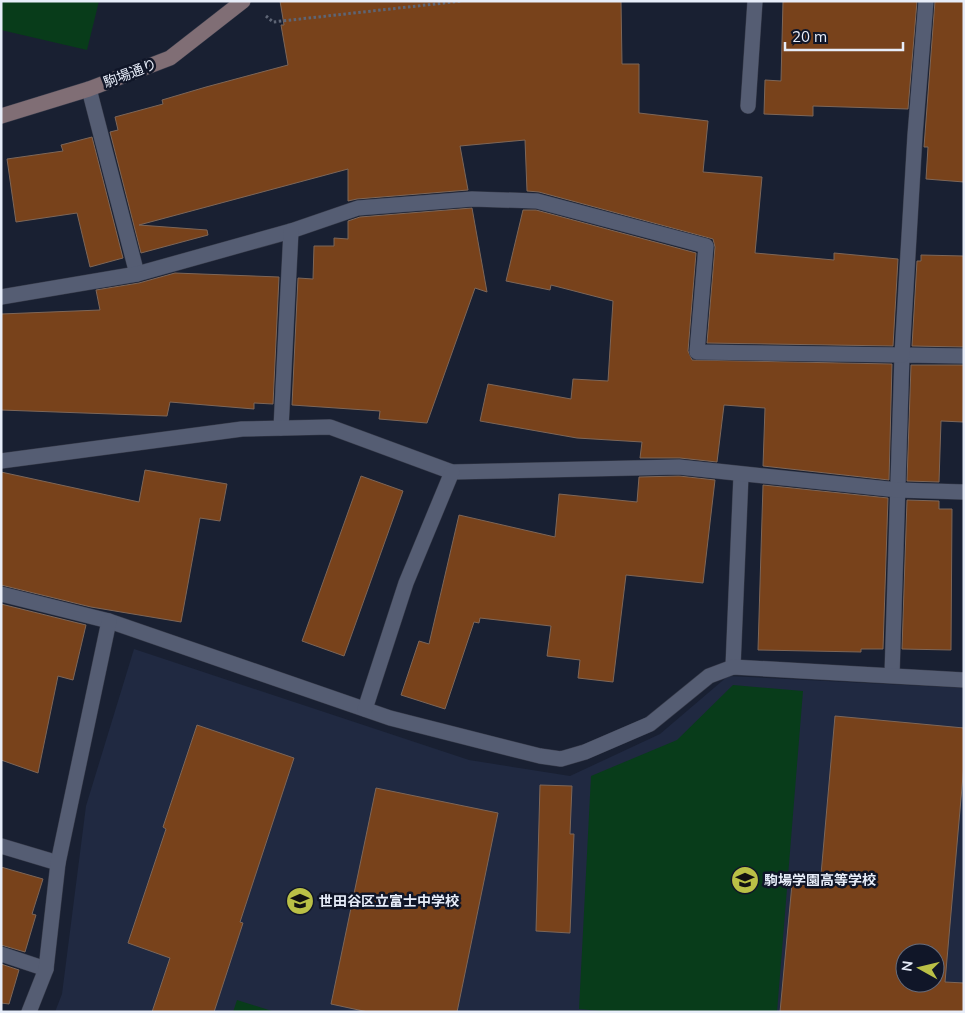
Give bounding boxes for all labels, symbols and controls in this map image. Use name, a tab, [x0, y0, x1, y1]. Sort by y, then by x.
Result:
scale bar	[785, 20, 902, 52]
text: 20 m	[792, 27, 827, 46]
street label: 駒場通り	[101, 55, 159, 91]
school or university icon: 駒場学園高等学校	[730, 865, 760, 895]
place label: 駒場学園高等学校	[764, 871, 876, 889]
school or university icon: 世田谷区立富士中学校	[285, 886, 315, 916]
place label: 世田谷区立富士中学校	[319, 892, 459, 910]
north arrow	[895, 943, 945, 993]
text: N	[897, 960, 917, 973]

